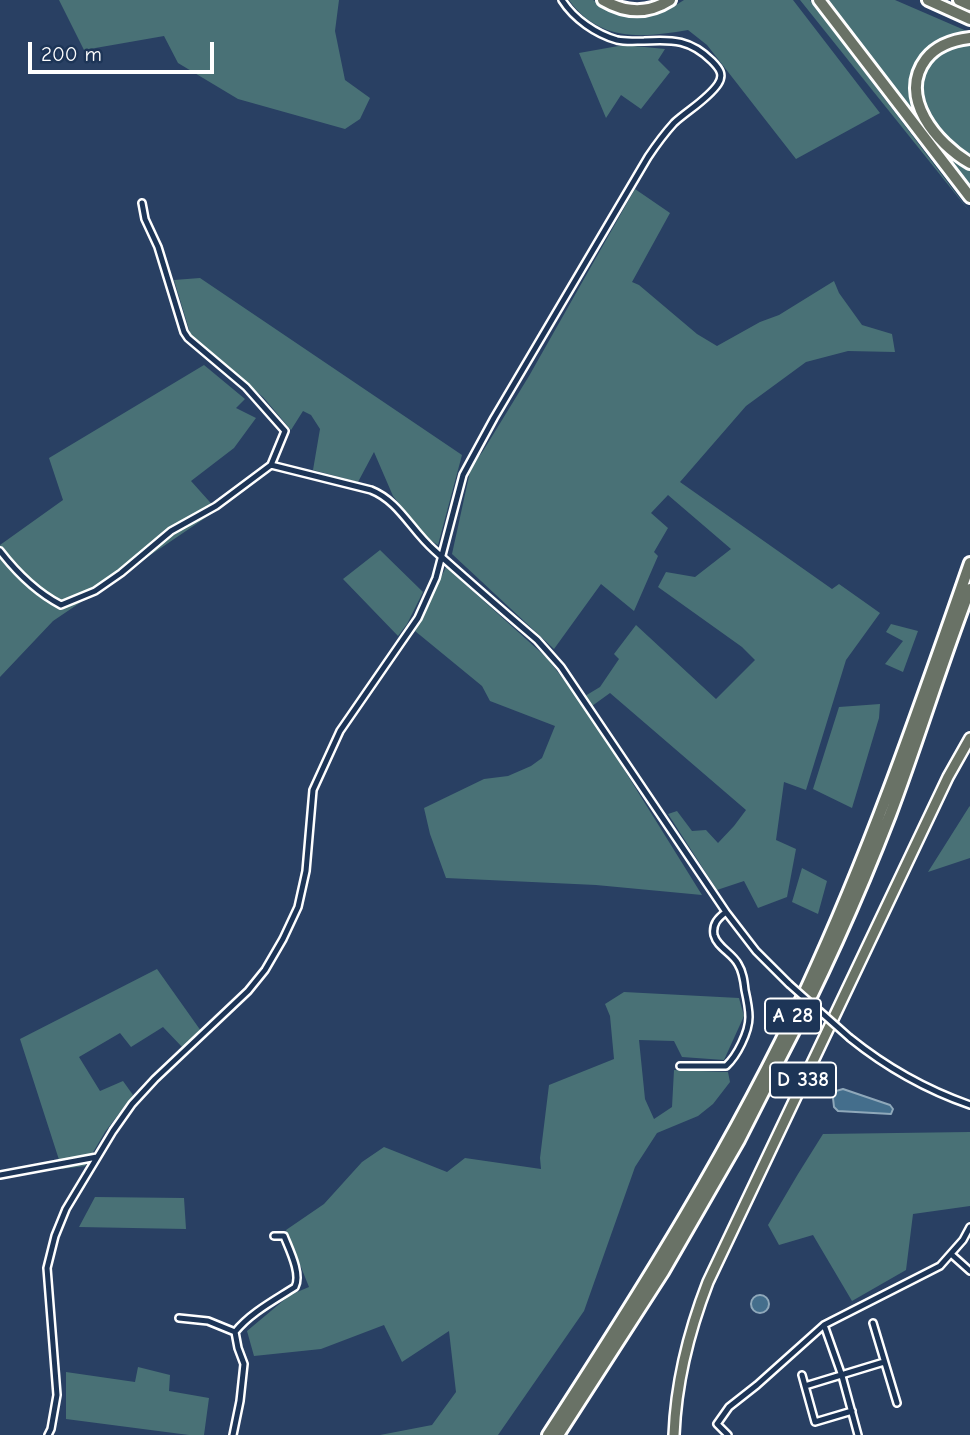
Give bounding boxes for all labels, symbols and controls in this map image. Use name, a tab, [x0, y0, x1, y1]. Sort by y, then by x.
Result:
scale bar	[32, 28, 217, 72]
text: 200 m	[41, 42, 102, 66]
road number: A 28	[765, 998, 821, 1034]
road number: D 338	[770, 1062, 836, 1098]

